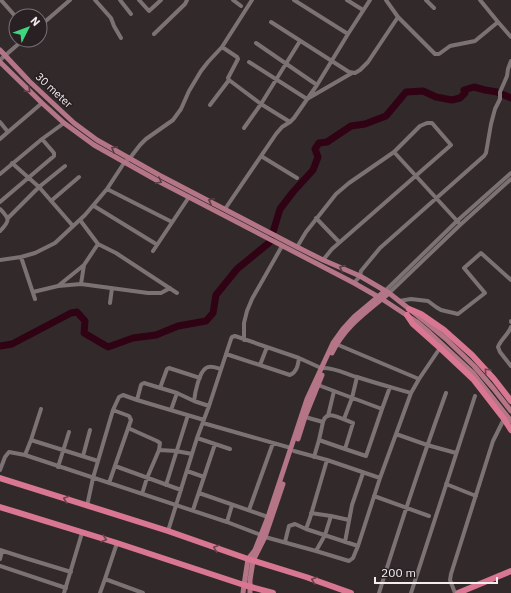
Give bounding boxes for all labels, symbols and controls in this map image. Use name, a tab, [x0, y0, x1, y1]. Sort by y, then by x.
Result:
north arrow	[8, 8, 48, 48]
text: N	[28, 14, 43, 29]
street label: 30 meter	[33, 69, 75, 111]
one-way arrow	[23, 85, 31, 92]
one-way arrow	[111, 146, 118, 153]
one-way arrow	[155, 176, 162, 184]
one-way arrow	[208, 198, 215, 206]
one-way arrow	[339, 265, 347, 273]
one-way arrow	[484, 368, 492, 376]
one-way arrow	[63, 495, 70, 504]
one-way arrow	[100, 534, 107, 543]
one-way arrow	[213, 545, 220, 553]
scale bar	[375, 559, 497, 585]
text: 200 m	[381, 565, 416, 580]
one-way arrow	[311, 577, 318, 585]

